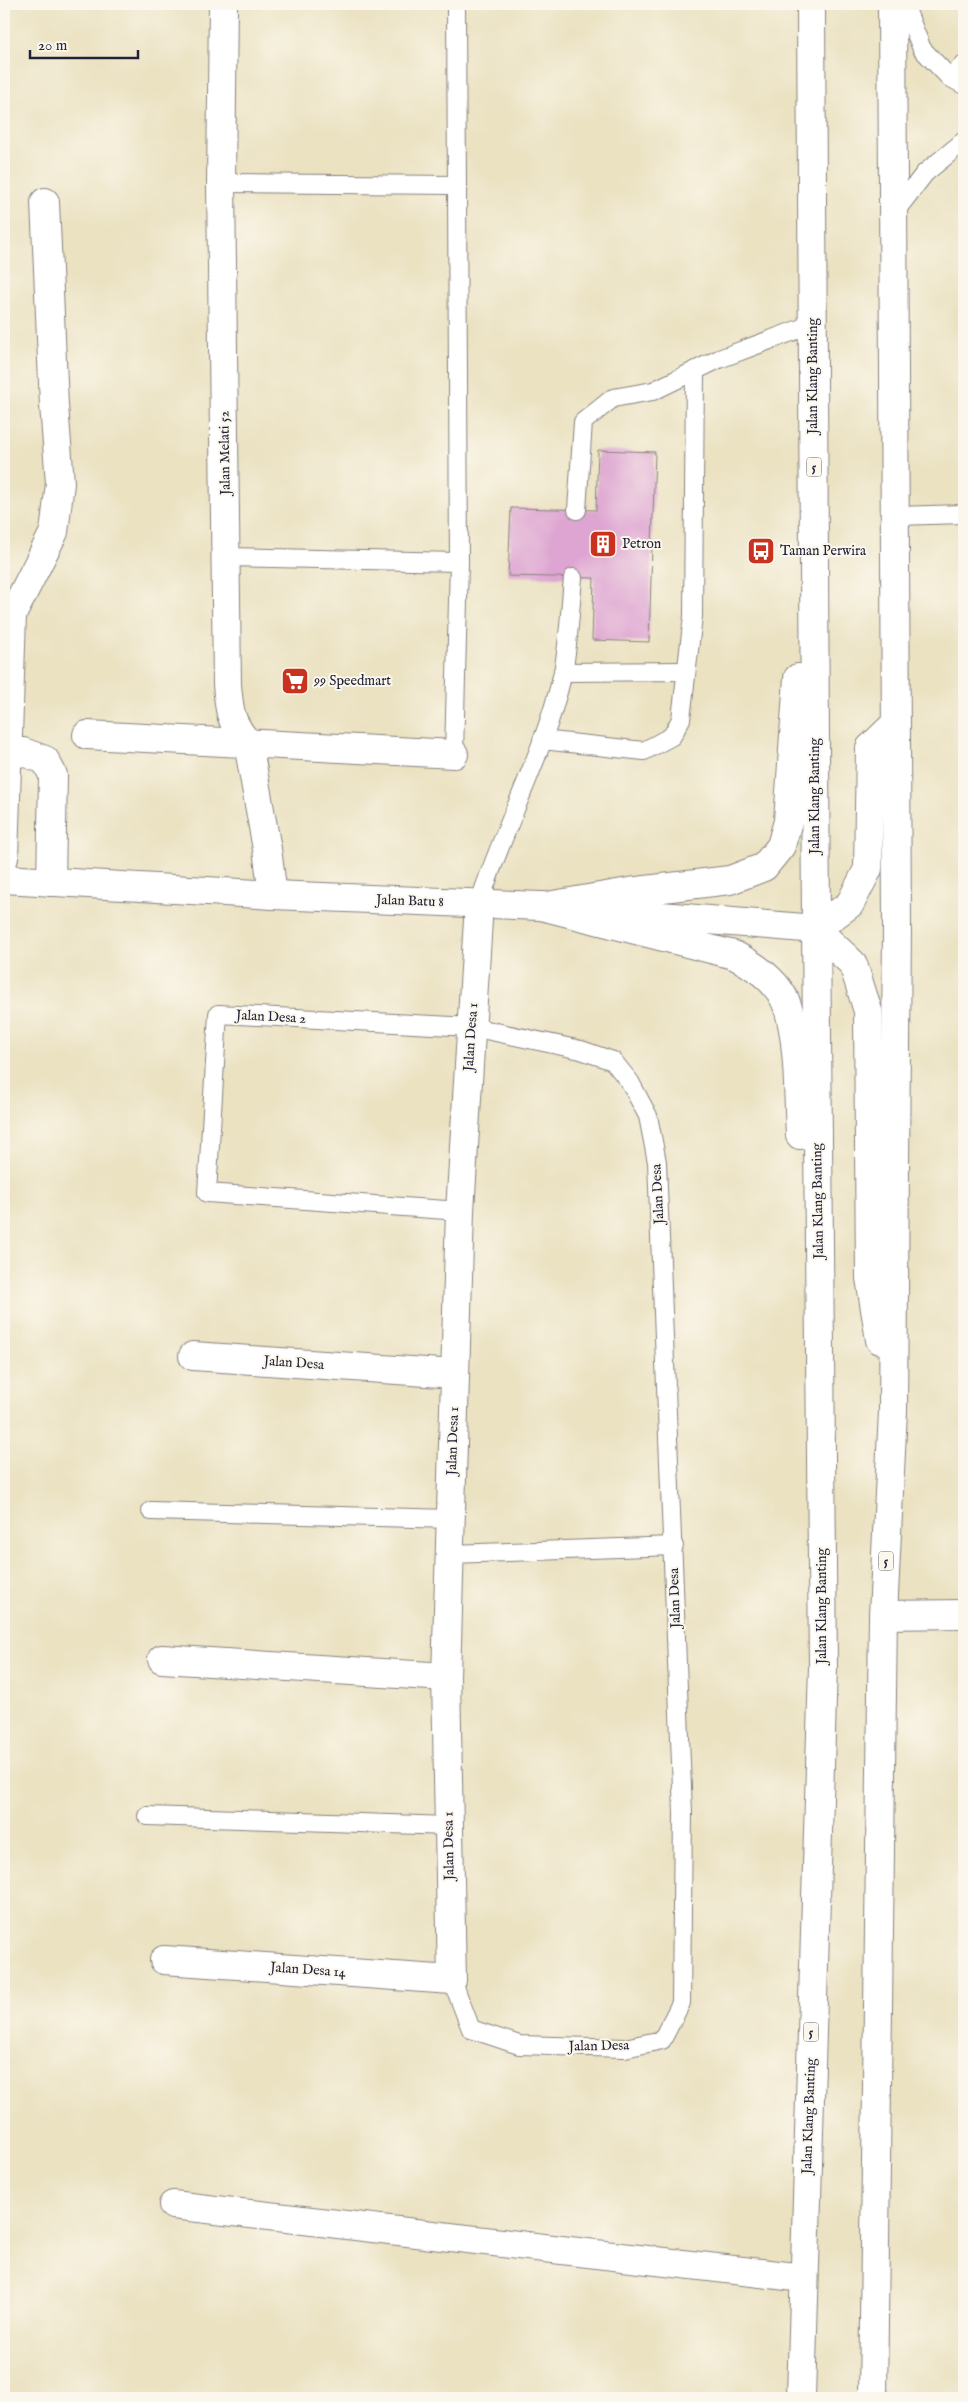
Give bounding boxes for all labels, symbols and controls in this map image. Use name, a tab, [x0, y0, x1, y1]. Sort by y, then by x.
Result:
scale bar	[30, 28, 138, 60]
text: 20 m	[38, 36, 68, 55]
street label: Jalan Klang Banting	[804, 317, 822, 436]
street label: Jalan Melati 52	[215, 410, 235, 497]
road number: 5	[806, 458, 822, 477]
building icon: Petron	[588, 529, 618, 559]
place label: Petron	[622, 535, 662, 553]
bus stop icon: Taman Perwira	[746, 536, 776, 566]
place label: Taman Perwira	[780, 542, 867, 560]
supermarket icon: 99 Speedmart	[280, 666, 310, 696]
place label: 99 Speedmart	[313, 672, 391, 690]
street label: Jalan Klang Banting	[806, 737, 824, 856]
street label: Jalan Batu 8	[374, 891, 444, 911]
street label: Jalan Desa 1	[459, 1002, 482, 1074]
street label: Jalan Desa 2	[234, 1006, 307, 1028]
street label: Jalan Klang Banting	[808, 1142, 828, 1261]
street label: Jalan Desa	[647, 1162, 669, 1227]
street label: Jalan Desa	[261, 1352, 326, 1374]
street label: Jalan Desa 1	[443, 1406, 463, 1478]
street label: Jalan Klang Banting	[813, 1547, 831, 1666]
road number: 5	[878, 1552, 894, 1570]
street label: Jalan Desa	[665, 1567, 685, 1631]
street label: Jalan Desa 1	[439, 1811, 459, 1883]
street label: Jalan Desa 14	[268, 1958, 346, 1982]
road number: 5	[804, 2022, 818, 2041]
street label: Jalan Desa	[567, 2036, 630, 2056]
street label: Jalan Klang Banting	[798, 2057, 820, 2176]

